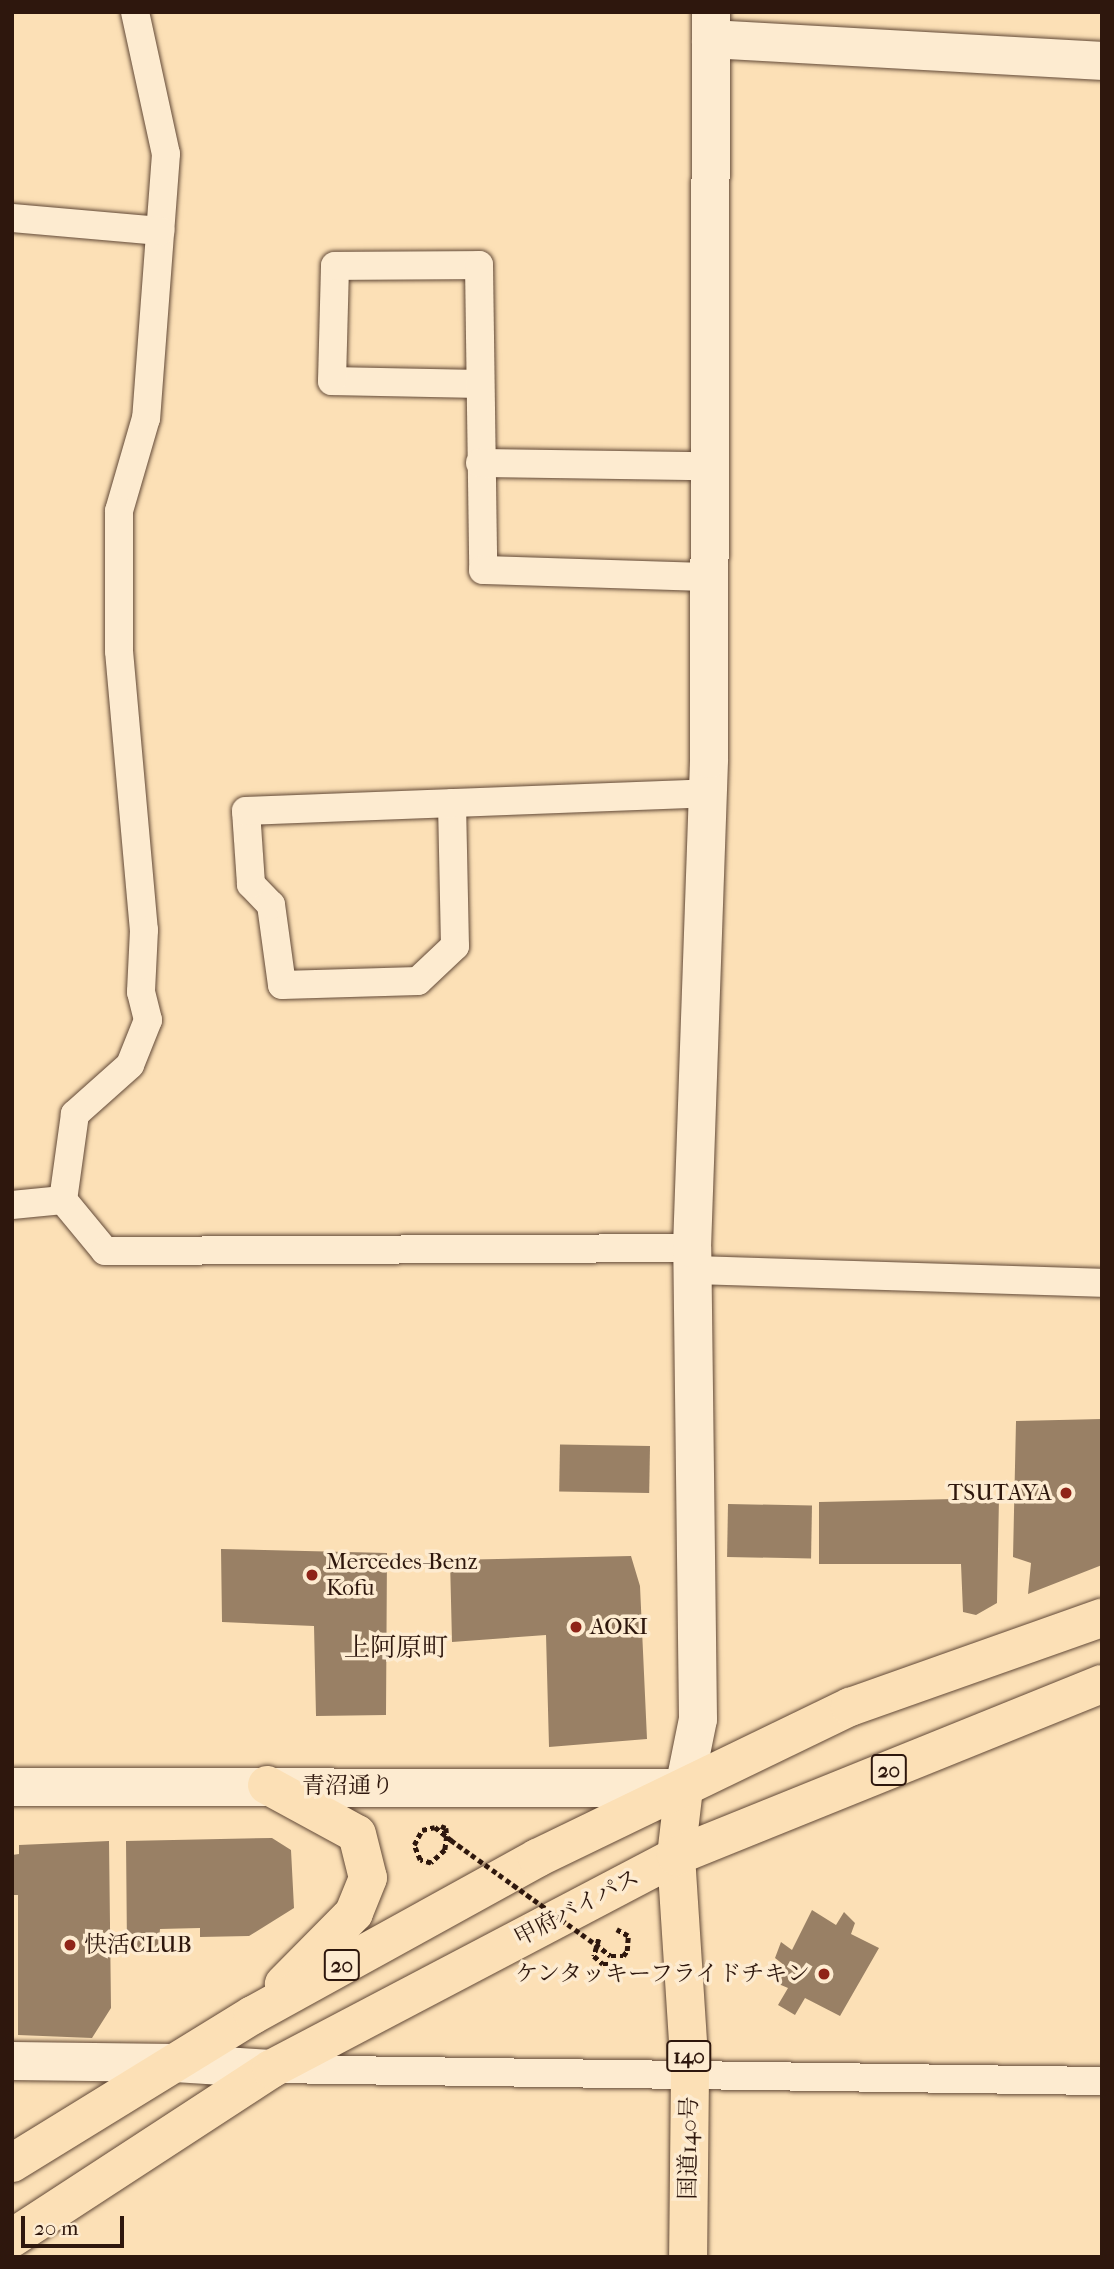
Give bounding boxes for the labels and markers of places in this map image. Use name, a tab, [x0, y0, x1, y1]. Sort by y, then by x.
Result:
place label: TSUTAYA	[948, 1479, 1052, 1507]
marker: TSUTAYA	[1058, 1485, 1074, 1501]
place label: Mercedes-Benz Kofu	[326, 1548, 478, 1602]
marker: Mercedes-Benz Kofu	[304, 1567, 320, 1583]
place label: AOKI	[590, 1613, 648, 1641]
marker: AOKI	[568, 1619, 584, 1635]
place label: 快活CLUB	[84, 1931, 192, 1959]
marker: 快活CLUB	[62, 1937, 78, 1953]
place label: ケンタッキーフライドチキン	[511, 1960, 810, 1988]
marker: ケンタッキーフライドチキン	[816, 1966, 832, 1982]

